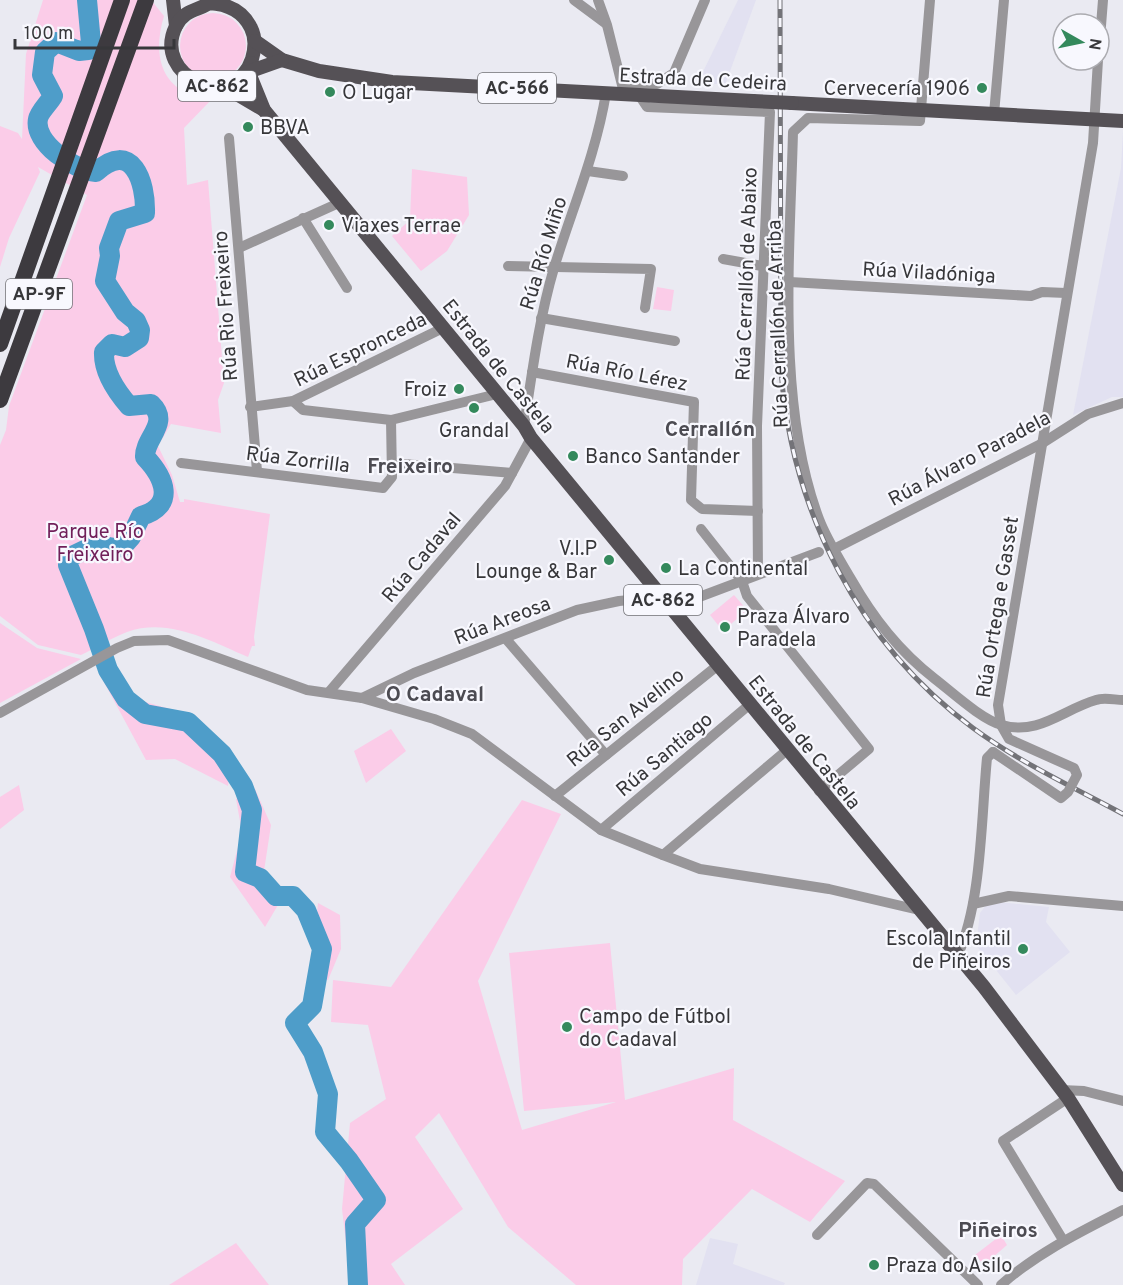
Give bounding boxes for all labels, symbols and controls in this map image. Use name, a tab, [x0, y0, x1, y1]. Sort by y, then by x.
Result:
scale bar	[15, 12, 174, 50]
north arrow	[1051, 12, 1111, 72]
text: 100 m	[24, 23, 73, 46]
text: N	[1083, 37, 1105, 51]
street label: Estrada de Cedeira	[618, 64, 787, 98]
road number: AC-862	[178, 71, 256, 101]
road number: AC-566	[478, 73, 556, 103]
place label: Cervecería 1906	[824, 77, 970, 103]
place label: O Lugar	[342, 81, 414, 107]
marker: Cervecería 1906	[975, 81, 989, 95]
marker: O Lugar	[323, 85, 337, 99]
place label: BBVA	[260, 116, 310, 142]
marker: BBVA	[241, 120, 255, 134]
street label: Rúa Cerrallón de Abaixo	[731, 167, 765, 382]
street label: Rúa Río Miño	[515, 194, 574, 313]
place label: Viaxes Terrae	[341, 214, 461, 240]
marker: Viaxes Terrae	[322, 218, 336, 232]
street label: Rúa Cerrallón de Arriba	[762, 219, 796, 429]
street label: Rúa Rio Freixeiro	[209, 230, 245, 382]
street label: Rúa Viladóniga	[862, 258, 996, 290]
road number: AP-9F	[6, 279, 72, 309]
street label: Estrada de Castela	[435, 295, 560, 440]
street label: Rúa Espronceda	[290, 307, 432, 394]
street label: Rúa Río Lérez	[563, 349, 690, 399]
place label: Froiz	[404, 378, 447, 404]
marker: Froiz	[452, 382, 466, 396]
marker: Grandal	[467, 401, 481, 415]
street label: Rúa Álvaro Paradela	[883, 404, 1056, 514]
district label: Cerrallón	[665, 417, 755, 444]
place label: Grandal	[439, 419, 509, 445]
street label: Rúa Zorrilla	[244, 442, 351, 480]
place label: Banco Santander	[585, 445, 740, 471]
marker: Banco Santander	[566, 449, 580, 463]
district label: Freixeiro	[367, 454, 453, 481]
street label: Rúa Cadaval	[377, 508, 468, 609]
street label: Rúa Ortega e Gasset	[972, 515, 1026, 700]
park label: Parque Río Freixeiro	[46, 520, 144, 569]
place label: V.I.P Lounge & Bar	[475, 537, 597, 586]
marker: V.I.P Lounge & Bar	[602, 553, 616, 567]
place label: La Continental	[678, 557, 808, 583]
marker: La Continental	[659, 561, 673, 575]
road number: AC-862	[624, 585, 702, 615]
street label: Rúa Areosa	[451, 592, 555, 652]
place label: Praza Álvaro Paradela	[737, 603, 850, 654]
marker: Praza Álvaro Paradela	[718, 620, 732, 634]
street label: Rúa San Avelino	[562, 663, 690, 774]
street label: Estrada de Castela	[741, 671, 866, 816]
district label: O Cadaval	[386, 682, 484, 709]
street label: Rúa Santiago	[612, 707, 719, 804]
place label: Escola Infantil de Piñeiros	[886, 927, 1011, 976]
marker: Escola Infantil de Piñeiros	[1016, 942, 1030, 956]
place label: Campo de Fútbol do Cadaval	[579, 1005, 731, 1054]
marker: Campo de Fútbol do Cadaval	[560, 1020, 574, 1034]
district label: Piñeiros	[958, 1218, 1038, 1245]
place label: Praza do Asilo	[886, 1254, 1012, 1280]
marker: Praza do Asilo	[867, 1258, 881, 1272]

